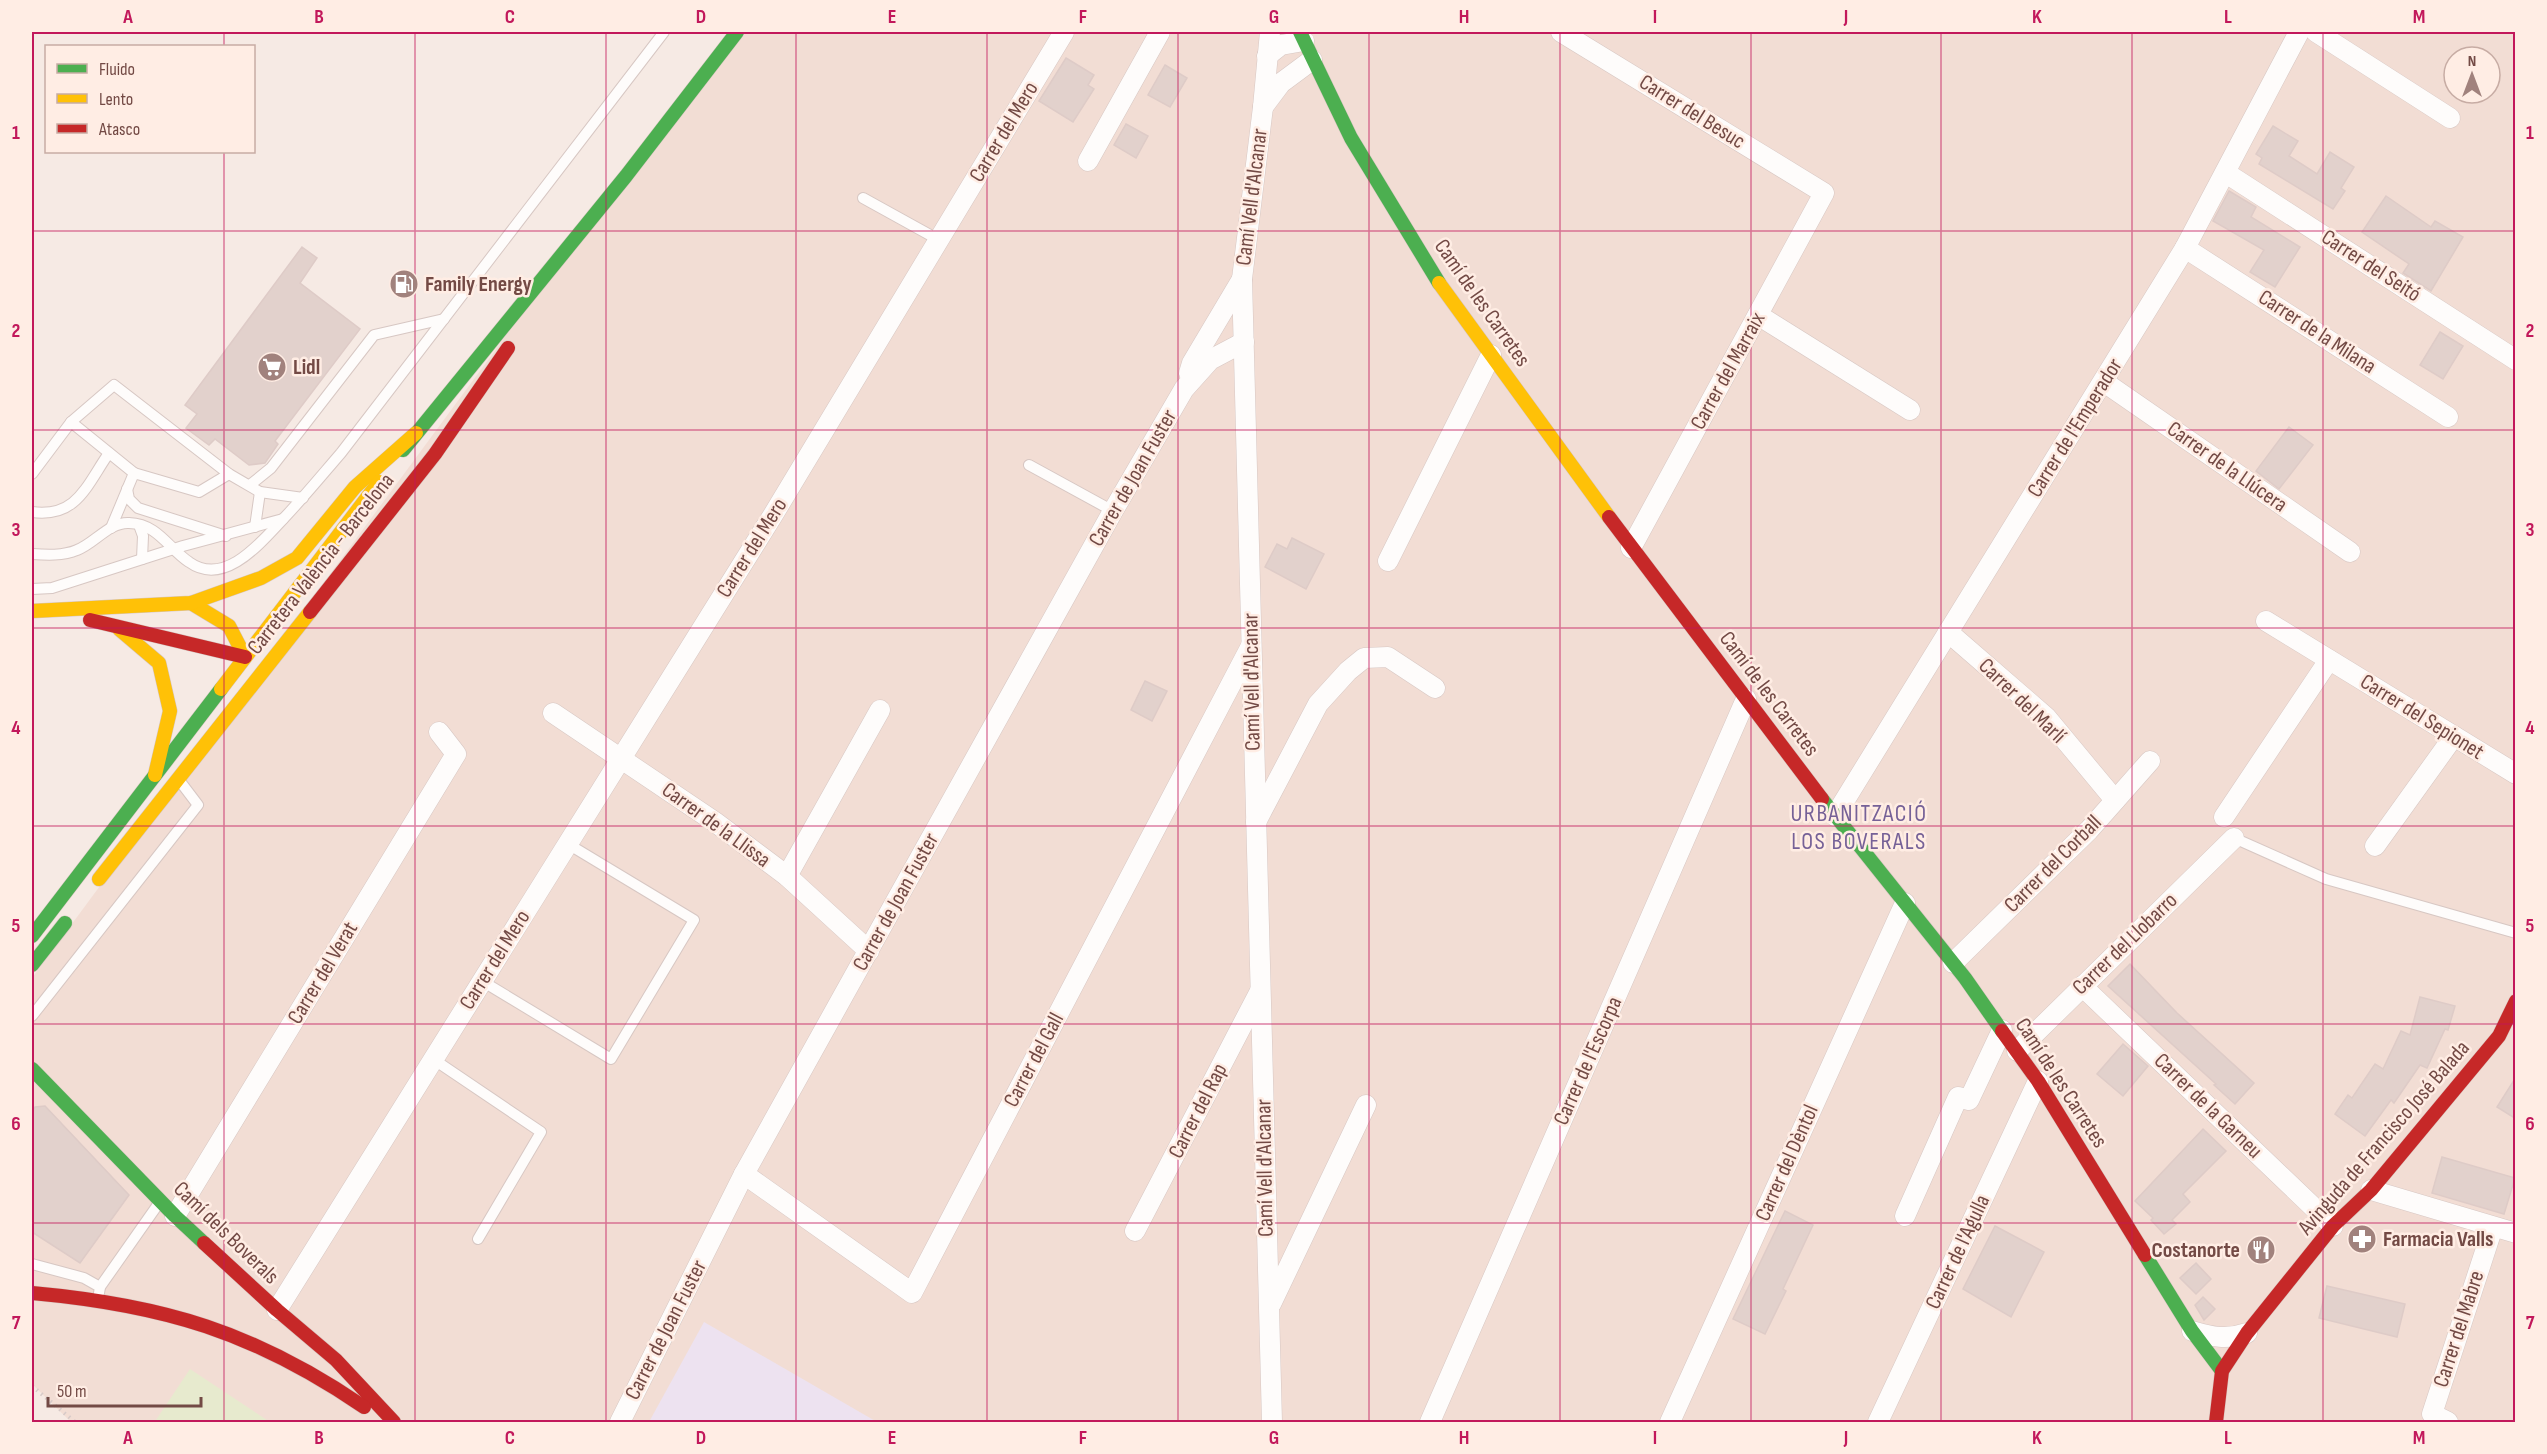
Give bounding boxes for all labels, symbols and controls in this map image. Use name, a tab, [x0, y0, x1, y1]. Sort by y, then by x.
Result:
text: A	[122, 5, 133, 29]
text: B	[314, 5, 324, 29]
text: C	[505, 5, 515, 29]
text: D	[696, 5, 706, 29]
text: E	[888, 5, 896, 29]
text: F	[1079, 5, 1087, 29]
text: G	[1269, 5, 1279, 29]
text: H	[1459, 5, 1469, 29]
text: I	[1653, 5, 1657, 29]
text: J	[1843, 5, 1848, 29]
text: K	[2032, 5, 2042, 29]
text: L	[2224, 5, 2232, 29]
text: M	[2413, 5, 2425, 29]
legend	[45, 45, 255, 153]
north arrow	[2442, 45, 2502, 105]
text: N	[2468, 52, 2476, 71]
text: Fluido	[99, 59, 135, 80]
street label: Carrer del Besuc	[1634, 69, 1750, 155]
street label: Carrer del Mero	[964, 77, 1044, 187]
text: Lento	[99, 89, 133, 110]
text: Atasco	[98, 119, 140, 140]
text: 1	[12, 121, 20, 145]
text: 1	[2526, 121, 2534, 145]
street label: Camí Vell d'Alcanar	[1230, 127, 1274, 267]
street label: Carrer del Seitó	[2316, 224, 2426, 308]
street label: Camí de les Carretes	[1428, 234, 1536, 372]
fuel station icon: Family Energy	[388, 268, 420, 300]
place label: Family Energy	[425, 271, 532, 298]
street label: Carrer de la Milana	[2253, 284, 2381, 380]
street label: Carrer del Marraix	[1685, 307, 1772, 434]
text: 2	[12, 319, 20, 343]
text: 2	[2526, 319, 2534, 343]
supermarket icon: Lidl	[256, 351, 288, 383]
street label: Carrer de l'Emperador	[2021, 353, 2129, 503]
place label: Lidl	[293, 354, 320, 381]
street label: Carrer de Joan Fuster	[1083, 405, 1183, 551]
street label: Carrer de la Llúcera	[2162, 416, 2292, 518]
street label: Carretera València - Barcelona	[242, 468, 400, 660]
street label: Carrer del Mero	[711, 493, 793, 603]
text: 3	[12, 518, 21, 542]
text: 3	[2526, 518, 2535, 542]
street label: Camí Vell d'Alcanar	[1237, 613, 1267, 751]
street label: Camí de les Carretes	[1713, 626, 1825, 762]
street label: Carrer del Marlí	[1973, 653, 2072, 750]
street label: Carrer del Sepionet	[2355, 668, 2489, 766]
text: 4	[11, 716, 21, 740]
text: 4	[2525, 716, 2535, 740]
street label: Carrer de la Llissa	[656, 776, 776, 874]
district label: URBANITZACIÓ LOS BOVERALS	[1790, 799, 1928, 856]
street label: Carrer del Corball	[1999, 810, 2107, 918]
street label: Carrer de Joan Fuster	[847, 828, 945, 976]
street label: Carrer del Llobarro	[2067, 887, 2183, 1001]
street label: Carrer del Mero	[454, 905, 536, 1015]
text: 5	[12, 914, 21, 938]
text: 5	[2526, 914, 2535, 938]
street label: Carrer del Verat	[282, 917, 364, 1029]
street label: Carrer de l'Escorpa	[1548, 993, 1628, 1129]
street label: Carrer del Gall	[998, 1008, 1070, 1112]
street label: Camí de les Carretes	[2009, 1013, 2113, 1153]
street label: Avinguda de Francisco José Balada	[2292, 1035, 2476, 1241]
street label: Carrer de la Garneu	[2148, 1048, 2268, 1164]
street label: Carrer del Rap	[1163, 1059, 1233, 1163]
street label: Camí Vell d'Alcanar	[1250, 1099, 1280, 1237]
street label: Carrer del Dèntol	[1749, 1101, 1825, 1225]
text: 6	[11, 1112, 21, 1136]
text: 6	[2525, 1112, 2535, 1136]
street label: Camí dels Boverals	[168, 1176, 284, 1290]
street label: Carrer de l'Agulla	[1920, 1191, 1996, 1313]
pharmacy icon: Farmacia Valls	[2346, 1223, 2378, 1255]
place label: Farmacia Valls	[2383, 1226, 2493, 1253]
restaurant icon: Costanorte	[2245, 1234, 2277, 1266]
place label: Costanorte	[2152, 1237, 2240, 1264]
street label: Carrer de Joan Fuster	[619, 1256, 713, 1404]
street label: Carrer del Mabre	[2427, 1267, 2491, 1391]
text: 7	[12, 1311, 21, 1335]
text: 7	[2526, 1311, 2535, 1335]
scale bar	[48, 1370, 201, 1408]
text: 50 m	[57, 1381, 87, 1402]
text: A	[122, 1426, 133, 1450]
text: B	[314, 1426, 324, 1450]
text: C	[505, 1426, 515, 1450]
text: D	[696, 1426, 706, 1450]
text: E	[888, 1426, 896, 1450]
text: F	[1079, 1426, 1087, 1450]
text: G	[1269, 1426, 1279, 1450]
text: H	[1459, 1426, 1469, 1450]
text: I	[1653, 1426, 1657, 1450]
text: J	[1843, 1426, 1848, 1450]
text: K	[2032, 1426, 2042, 1450]
text: L	[2224, 1426, 2232, 1450]
text: M	[2413, 1426, 2425, 1450]

